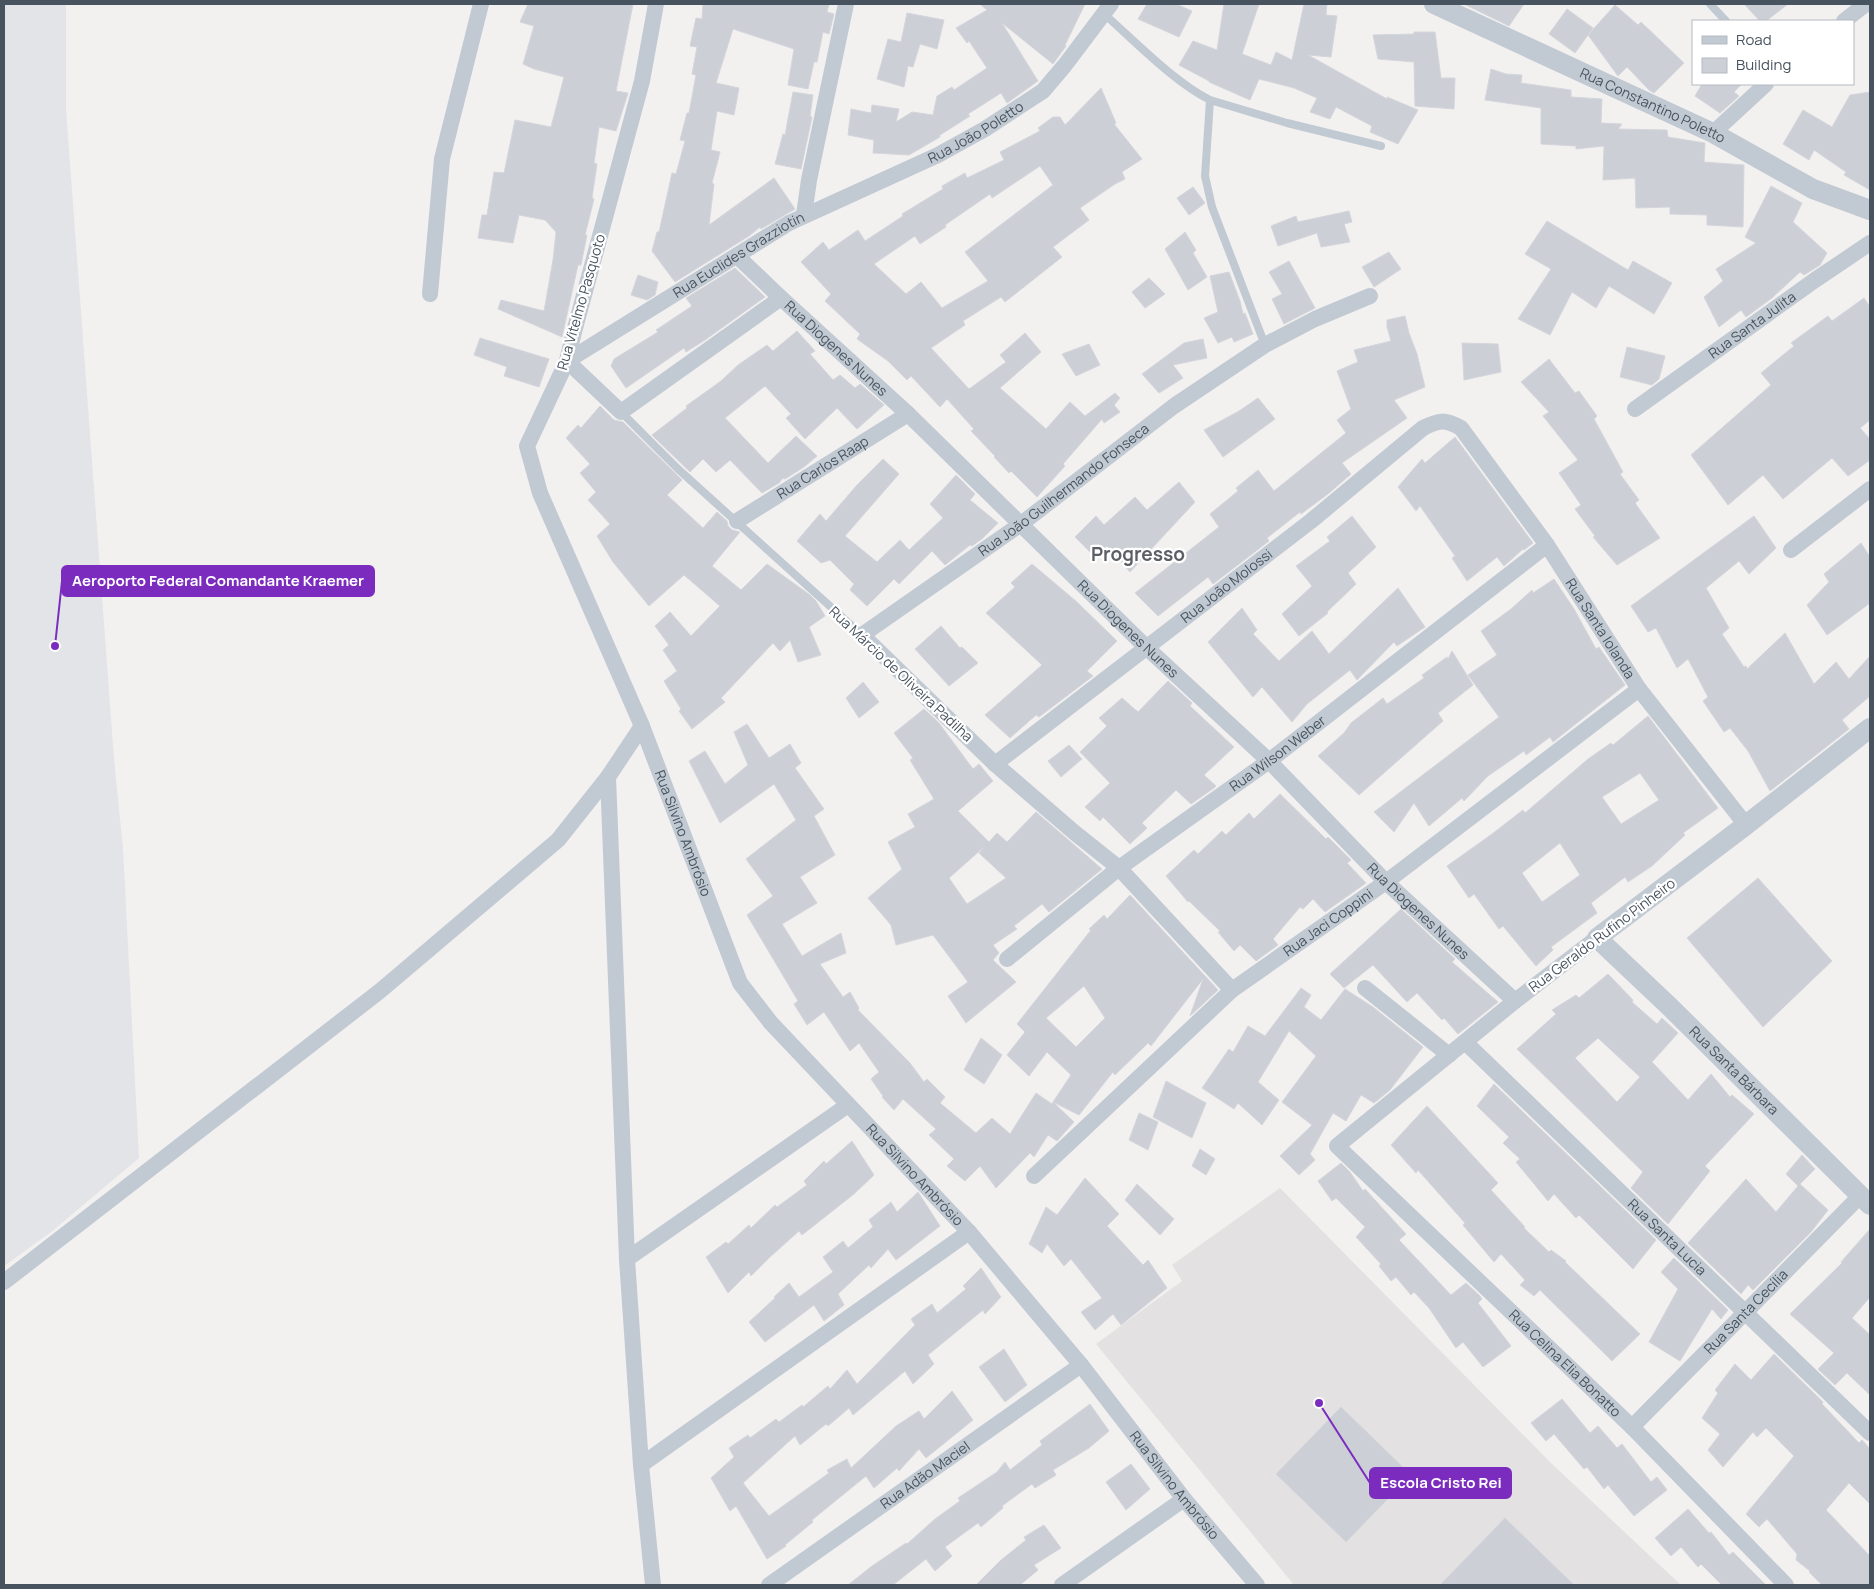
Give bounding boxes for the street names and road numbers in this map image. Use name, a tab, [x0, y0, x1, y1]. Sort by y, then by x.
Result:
street label: Rua Constantino Poletto	[1577, 63, 1729, 147]
street label: Rua João Poletto	[924, 96, 1027, 167]
street label: Rua Euclides Grazziotin	[669, 207, 807, 302]
street label: Rua Vitelmo Pasquoto	[552, 232, 609, 372]
street label: Rua Santa Julita	[1704, 287, 1799, 363]
street label: Rua Diogenes Nunes	[781, 296, 892, 400]
street label: Rua João Guilhermando Fonseca	[974, 419, 1153, 560]
street label: Rua Carlos Raap	[773, 431, 872, 503]
street label: Rua João Molossi	[1176, 544, 1276, 627]
street label: Rua Santa Iolanda	[1562, 574, 1640, 682]
street label: Rua Diogenes Nunes	[1074, 575, 1183, 682]
street label: Rua Márcio de Oliveira Padilha	[825, 602, 977, 746]
street label: Rua Wilson Weber	[1225, 711, 1329, 795]
street label: Rua Silvino Ambrósio	[651, 767, 716, 899]
street label: Rua Diogenes Nunes	[1363, 858, 1474, 963]
street label: Rua Geraldo Rufino Pinheiro	[1525, 873, 1679, 996]
street label: Rua Jaci Coppini	[1279, 884, 1376, 960]
street label: Rua Santa Bárbara	[1686, 1022, 1783, 1119]
street label: Rua Silvino Ambrósio	[862, 1119, 968, 1230]
street label: Rua Santa Lucia	[1624, 1194, 1711, 1279]
street label: Rua Santa Cecília	[1699, 1265, 1792, 1358]
street label: Rua Celina Elia Bonatto	[1505, 1305, 1626, 1421]
street label: Rua Silvino Ambrósio	[1126, 1427, 1224, 1543]
street label: Rua Adão Maciel	[876, 1436, 973, 1513]

